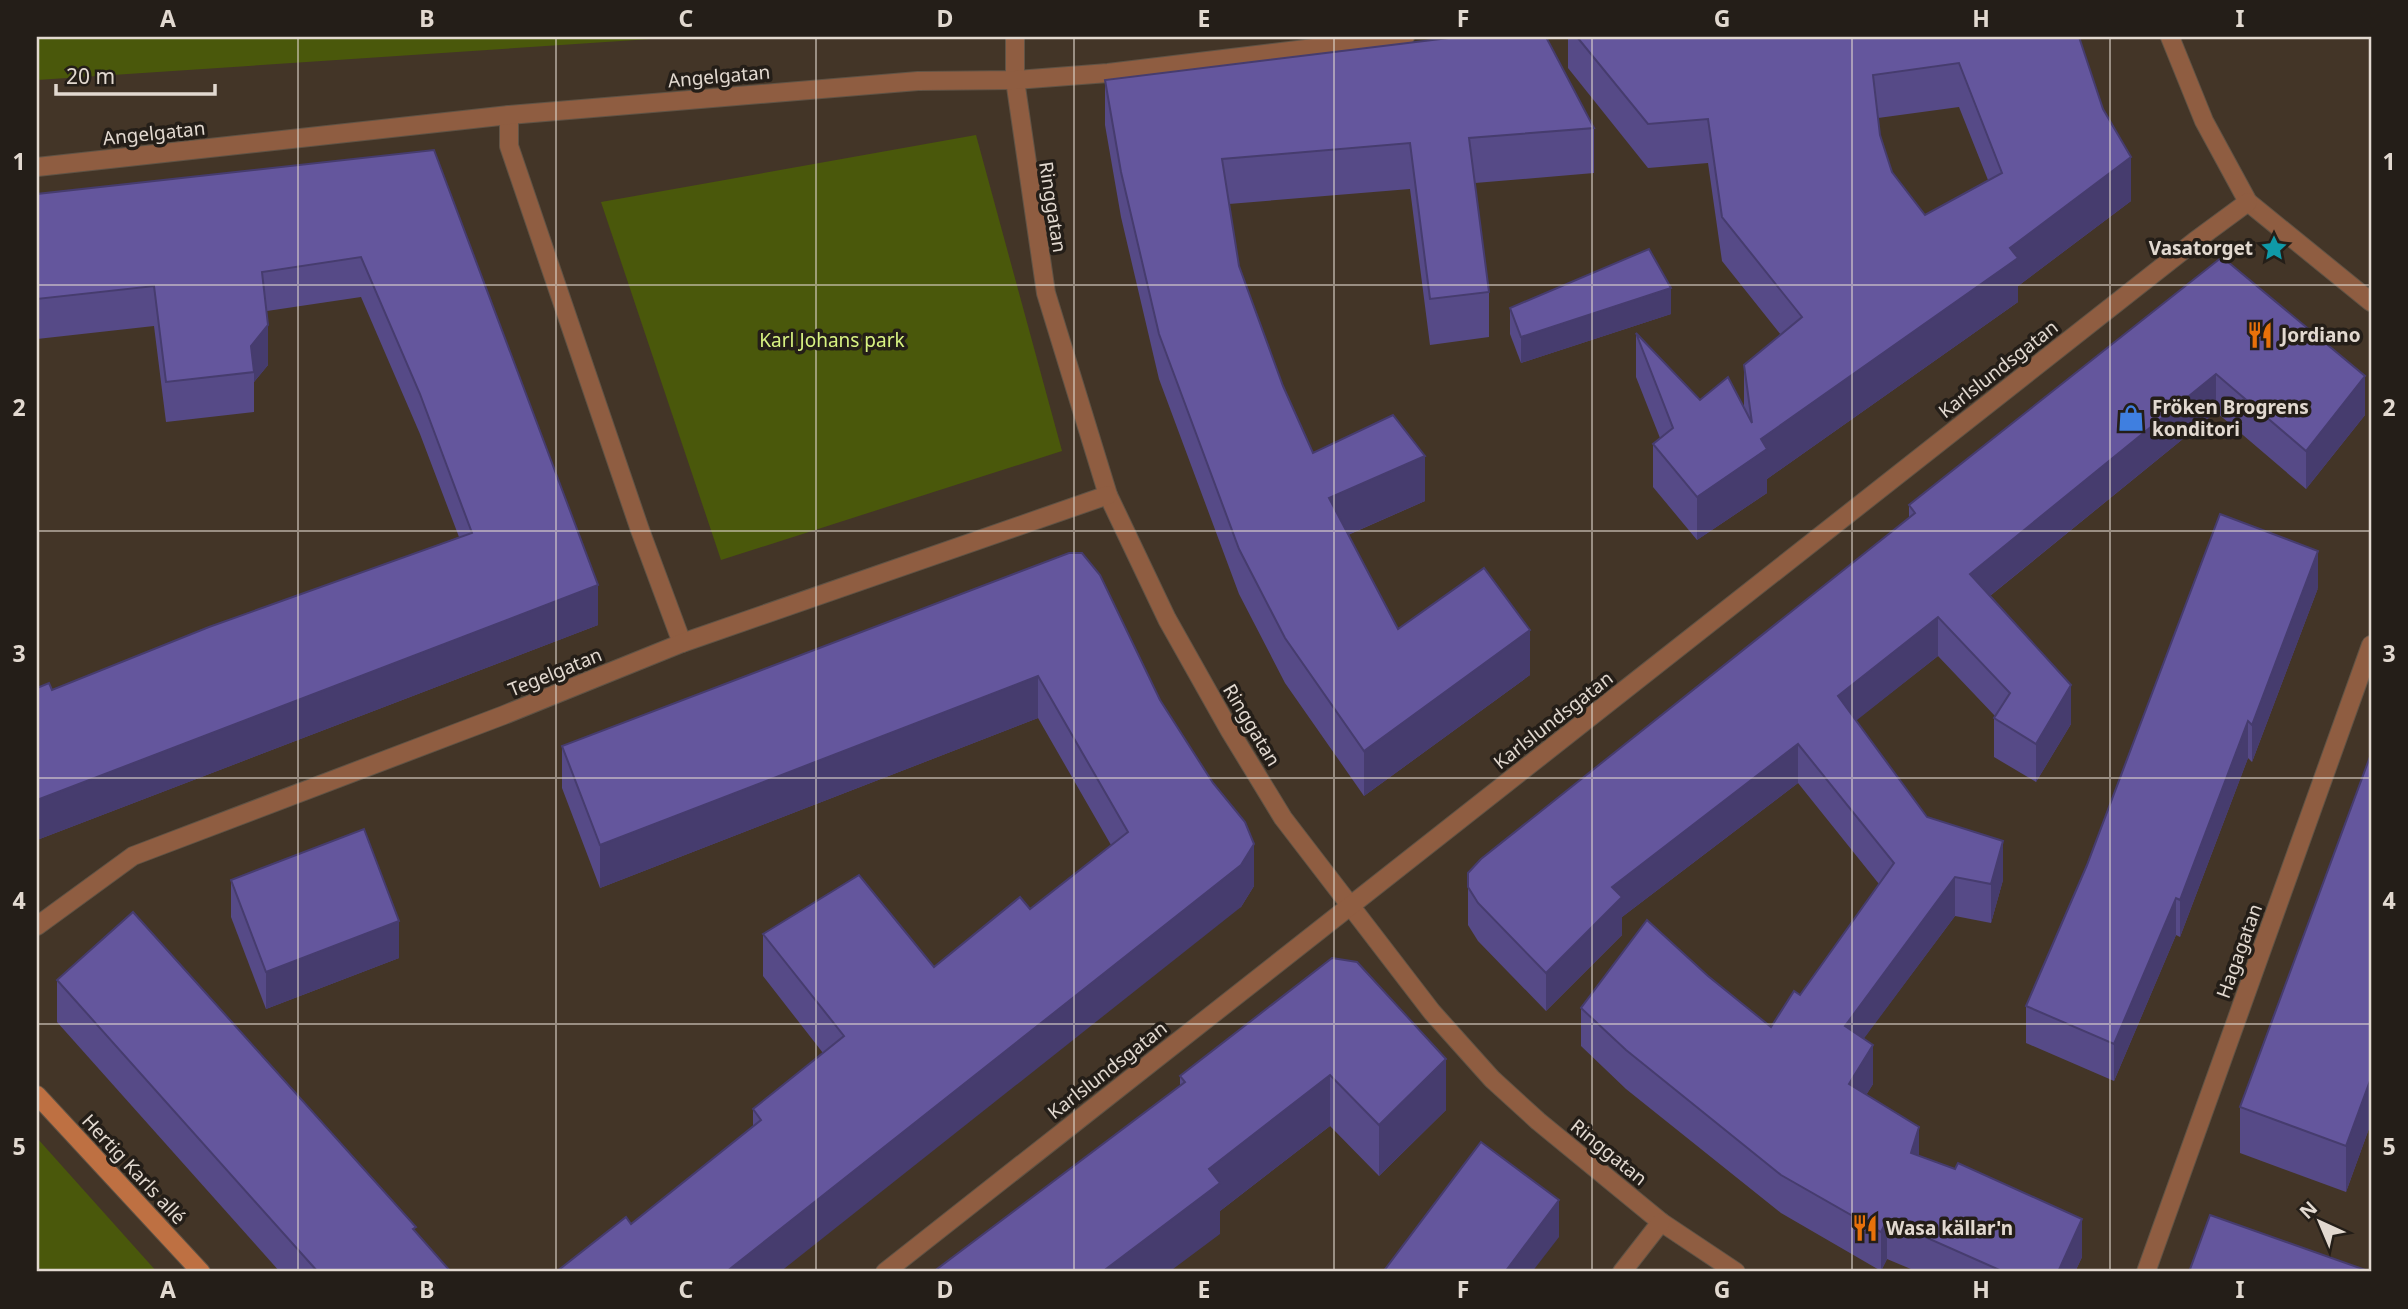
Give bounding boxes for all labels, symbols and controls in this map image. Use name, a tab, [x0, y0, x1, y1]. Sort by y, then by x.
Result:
text: A	[160, 2, 176, 34]
text: B	[419, 2, 435, 34]
text: C	[679, 2, 694, 34]
text: D	[937, 2, 953, 34]
text: E	[1198, 2, 1210, 34]
text: F	[1457, 2, 1469, 34]
text: G	[1714, 2, 1730, 34]
text: H	[1972, 2, 1990, 34]
text: I	[2236, 2, 2245, 34]
scale bar	[56, 52, 215, 96]
street label: Angelgatan	[667, 59, 771, 93]
text: 20 m	[66, 62, 115, 90]
street label: Angelgatan	[102, 115, 206, 151]
text: 1	[12, 145, 26, 177]
text: 1	[2382, 145, 2396, 177]
street label: Ringgatan	[1033, 160, 1073, 254]
place icon: Vasatorget	[2259, 233, 2289, 263]
place label: Vasatorget	[2149, 235, 2253, 261]
street label: Karlslundsgatan	[1933, 314, 2063, 424]
restaurant icon: Jordiano	[2245, 320, 2275, 350]
place label: Jordiano	[2279, 322, 2361, 348]
park label: Karl Johans park	[759, 327, 905, 353]
text: 2	[12, 391, 26, 423]
text: 2	[2382, 391, 2396, 423]
place label: Fröken Brogrens konditori	[2152, 394, 2309, 442]
shop icon: Fröken Brogrens konditori	[2116, 403, 2146, 433]
text: 3	[12, 637, 26, 669]
text: 3	[2382, 637, 2396, 669]
street label: Tegelgatan	[504, 641, 606, 703]
street label: Karlslundsgatan	[1488, 665, 1618, 775]
street label: Ringgatan	[1217, 679, 1287, 771]
text: 4	[12, 884, 26, 916]
text: 4	[2382, 884, 2396, 916]
street label: Hagagatan	[2210, 900, 2268, 1002]
street label: Karlslundsgatan	[1042, 1015, 1172, 1125]
street label: Hertig Karls allé	[76, 1108, 192, 1230]
street label: Ringgatan	[1565, 1113, 1653, 1191]
text: 5	[12, 1130, 26, 1162]
text: 5	[2382, 1130, 2396, 1162]
north arrow	[2286, 1186, 2356, 1256]
text: N	[2294, 1195, 2323, 1224]
restaurant icon: Wasa källar'n	[1850, 1213, 1880, 1243]
place label: Wasa källar'n	[1886, 1215, 2013, 1241]
text: A	[160, 1273, 176, 1305]
text: B	[419, 1273, 435, 1305]
text: C	[679, 1273, 694, 1305]
text: D	[937, 1273, 953, 1305]
text: E	[1198, 1273, 1210, 1305]
text: F	[1457, 1273, 1469, 1305]
text: G	[1714, 1273, 1730, 1305]
text: H	[1972, 1273, 1990, 1305]
text: I	[2236, 1273, 2245, 1305]

